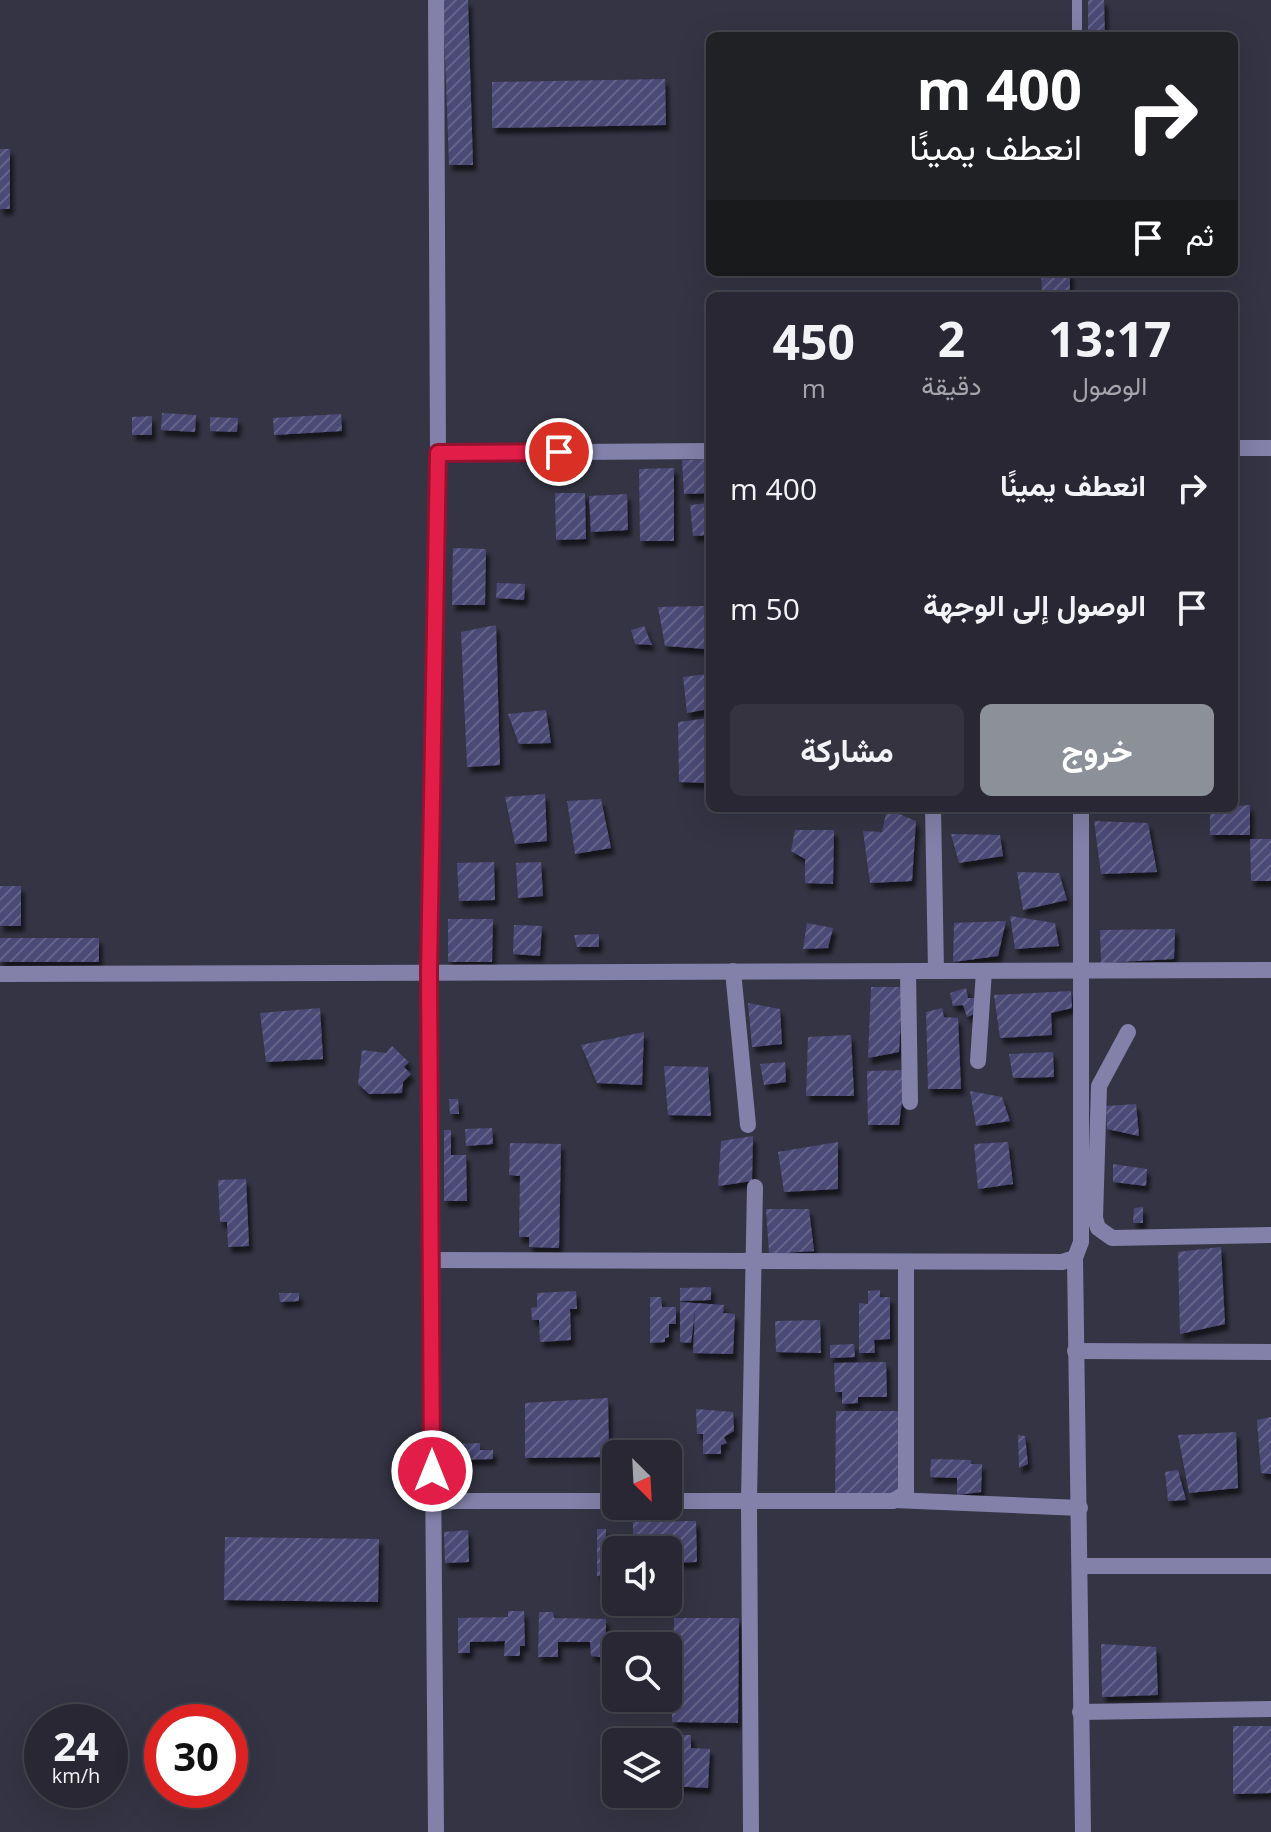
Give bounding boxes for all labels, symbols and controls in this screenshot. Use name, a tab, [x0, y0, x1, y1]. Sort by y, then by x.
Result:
text: 400 m	[916, 50, 1082, 126]
icon: right	[1110, 64, 1214, 168]
text: انعطف يمينًا	[909, 122, 1082, 171]
text: ثم	[1186, 214, 1214, 255]
icon: arrive	[1126, 216, 1170, 260]
text: 2	[938, 306, 965, 371]
text: 13:17	[1048, 306, 1172, 371]
text: 450	[773, 309, 855, 374]
text: دقيقة	[921, 367, 982, 403]
text: الوصول	[1072, 367, 1147, 403]
text: m	[802, 370, 826, 406]
pin	[525, 418, 593, 486]
icon: arrive	[537, 430, 581, 474]
text: انعطف يمينًا	[1000, 464, 1146, 505]
icon: right	[1170, 466, 1214, 510]
text: 400 m	[730, 468, 817, 509]
text: الوصول إلى الوجهة	[923, 584, 1146, 625]
icon: arrive	[1170, 586, 1214, 630]
text: 50 m	[730, 588, 800, 629]
button: مشاركة	[730, 704, 964, 796]
button: خروج	[980, 704, 1214, 796]
position arrow	[390, 1429, 474, 1513]
north arrow	[602, 1440, 682, 1520]
map controls	[602, 1440, 682, 1808]
button: sound	[602, 1536, 682, 1616]
button: search	[602, 1632, 682, 1712]
speed limit sign: 30	[144, 1704, 248, 1808]
text: 24	[53, 1718, 99, 1773]
button: layers	[602, 1728, 682, 1808]
text: km/h	[52, 1762, 100, 1789]

